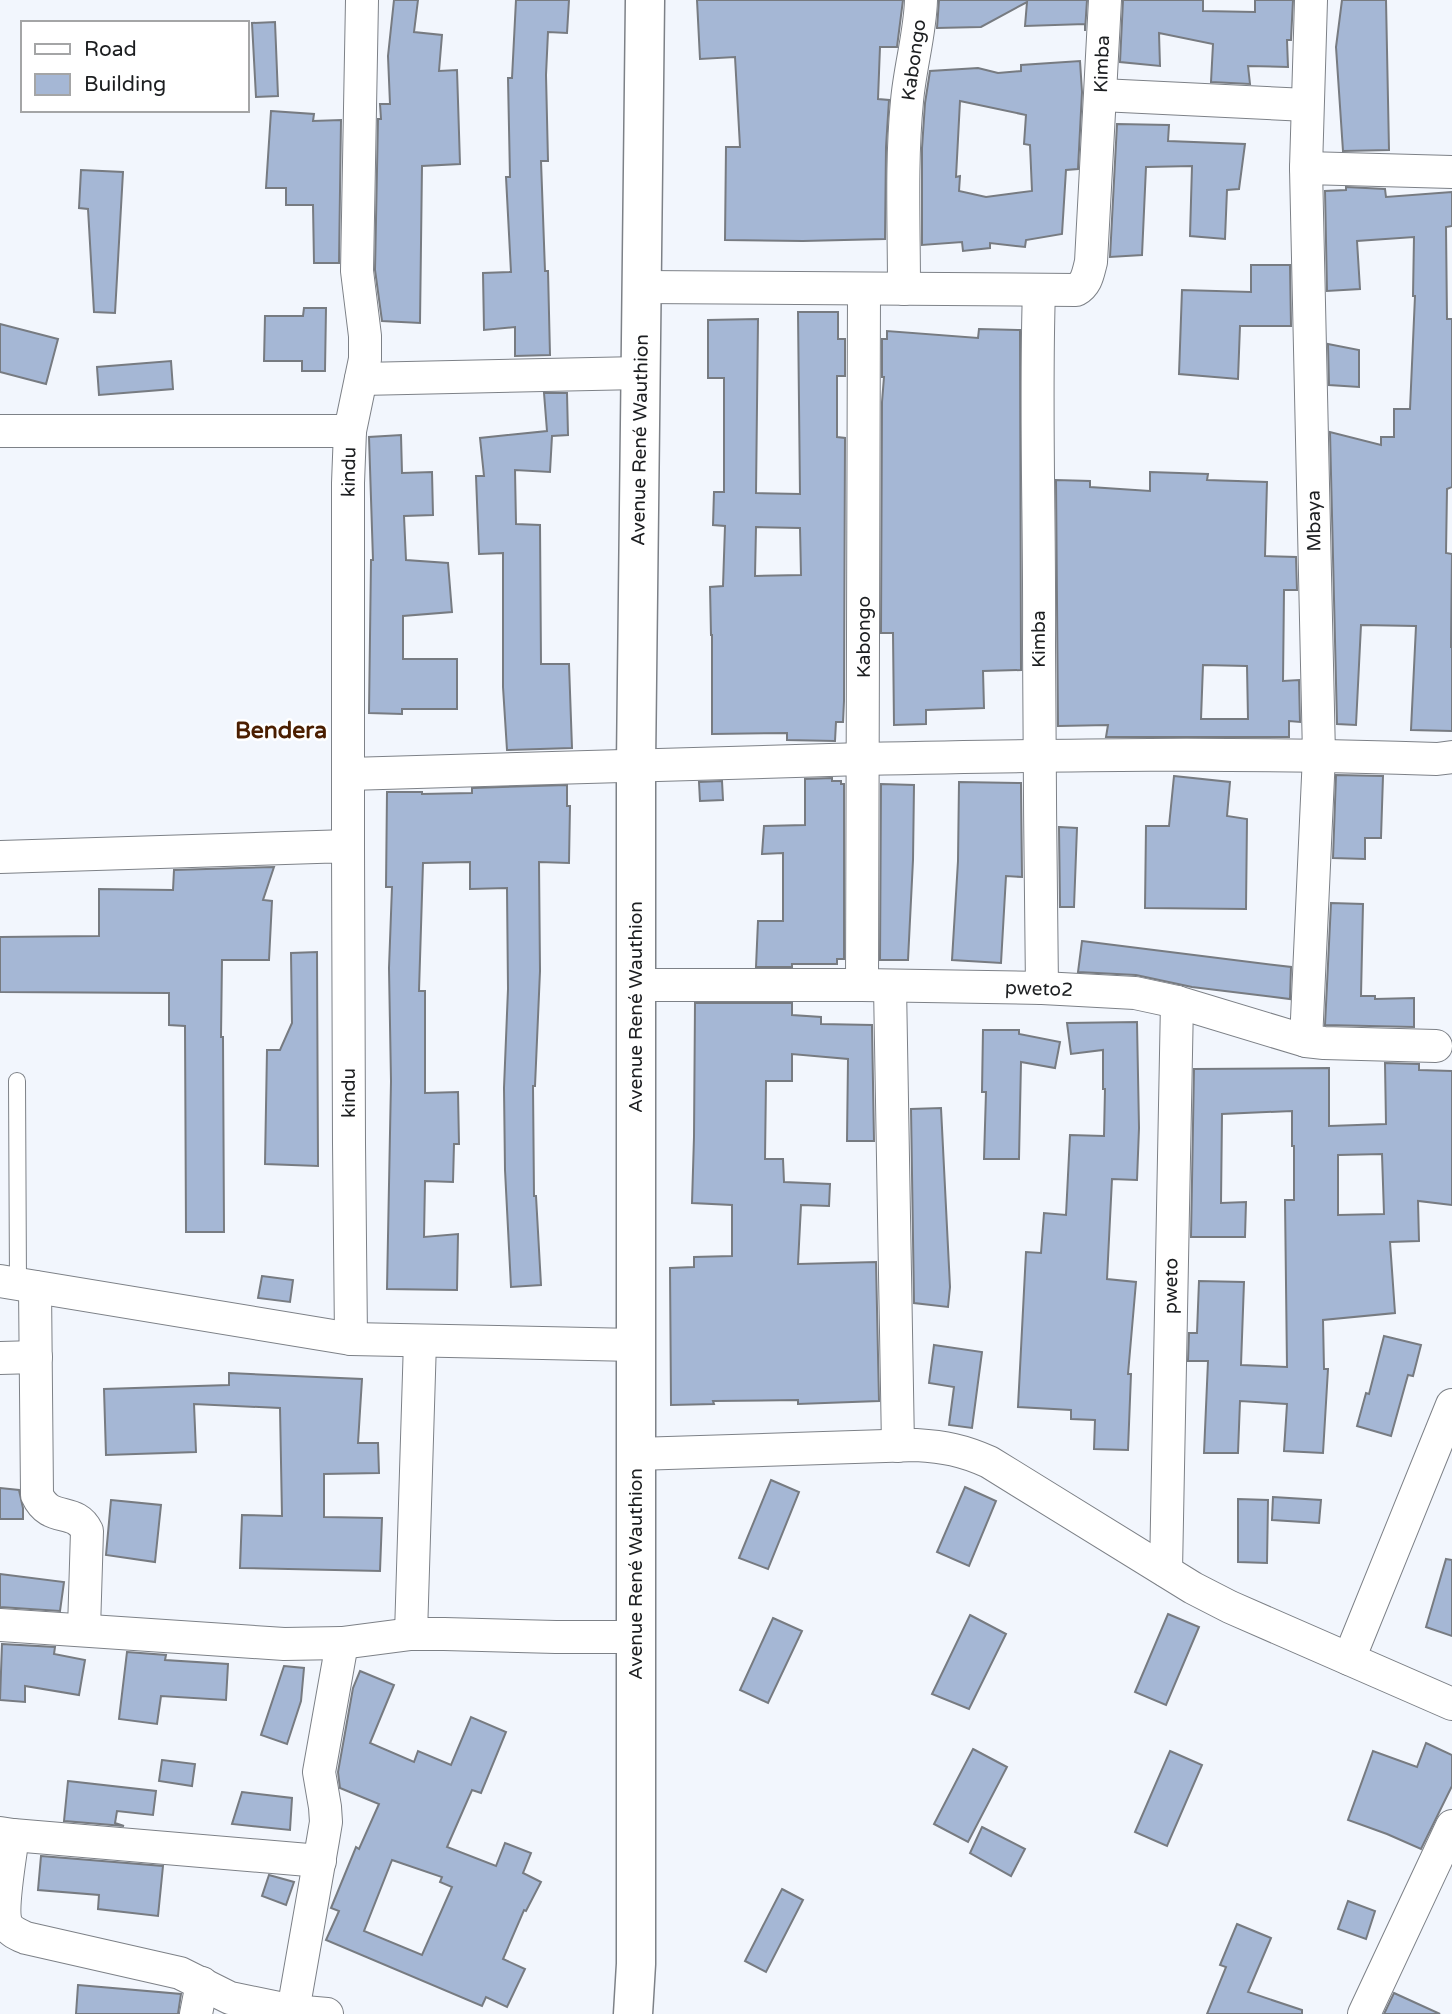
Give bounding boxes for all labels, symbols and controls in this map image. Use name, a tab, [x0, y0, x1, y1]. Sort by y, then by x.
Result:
street label: Kabongo	[897, 18, 931, 102]
legend	[21, 21, 248, 112]
street label: Kimba	[1090, 35, 1114, 93]
text: Road	[84, 37, 137, 62]
text: Building	[84, 72, 166, 97]
street label: Avenue René Wauthion	[627, 334, 653, 546]
street label: kindu	[338, 447, 360, 497]
street label: Mbaya	[1302, 490, 1326, 552]
street label: Kabongo	[853, 596, 875, 678]
street label: Kimba	[1028, 610, 1050, 668]
district label: Bendera	[235, 717, 327, 745]
street label: Avenue René Wauthion	[625, 901, 647, 1113]
street label: pweto2	[1005, 977, 1073, 1001]
street label: kindu	[338, 1068, 360, 1118]
street label: pweto	[1160, 1258, 1182, 1314]
street label: Avenue René Wauthion	[625, 1468, 647, 1680]

